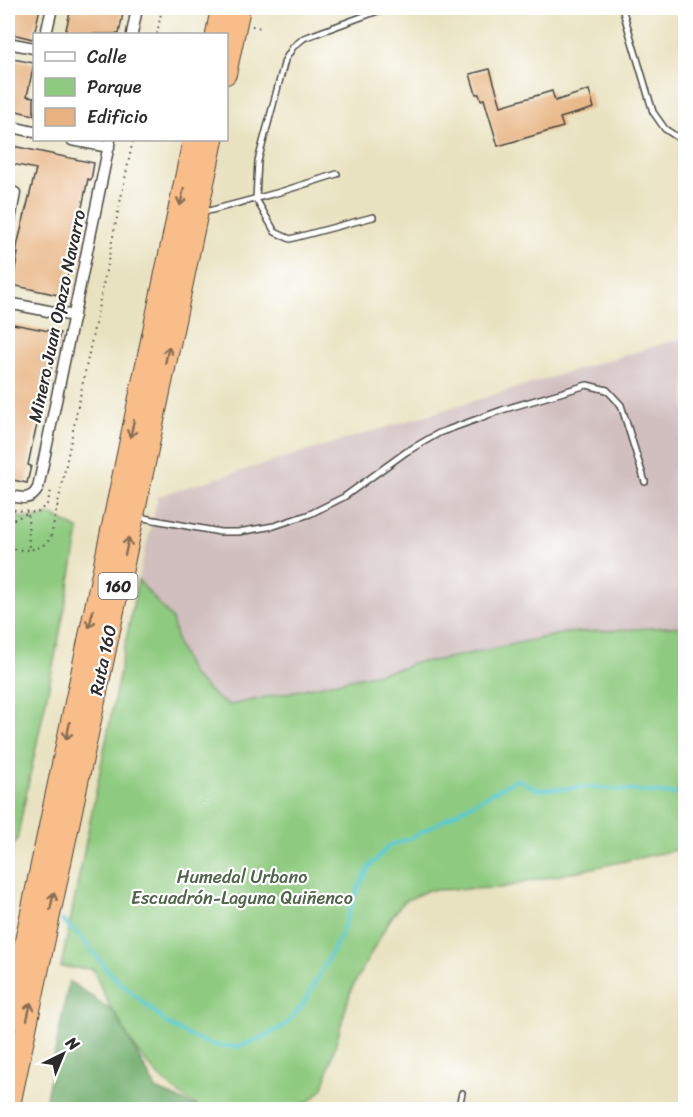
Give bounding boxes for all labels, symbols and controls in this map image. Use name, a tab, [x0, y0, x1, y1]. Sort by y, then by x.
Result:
legend	[33, 33, 228, 141]
text: Calle	[87, 41, 127, 73]
text: Parque	[87, 71, 142, 103]
text: Edificio	[87, 101, 148, 133]
one-way arrow	[175, 187, 187, 206]
street label: Minero Juan Opazo Navarro	[19, 207, 95, 425]
one-way arrow	[162, 346, 173, 365]
one-way arrow	[126, 418, 137, 438]
one-way arrow	[122, 536, 133, 556]
road number: 160	[98, 573, 138, 599]
one-way arrow	[85, 609, 97, 628]
street label: Ruta 160	[80, 622, 126, 698]
one-way arrow	[61, 722, 73, 741]
park label: Humedal Urbano Escuadrón-Laguna Quiñenco	[131, 861, 353, 914]
one-way arrow	[47, 892, 58, 911]
one-way arrow	[24, 1002, 35, 1021]
north arrow	[33, 1024, 93, 1084]
text: N	[58, 1028, 87, 1058]

